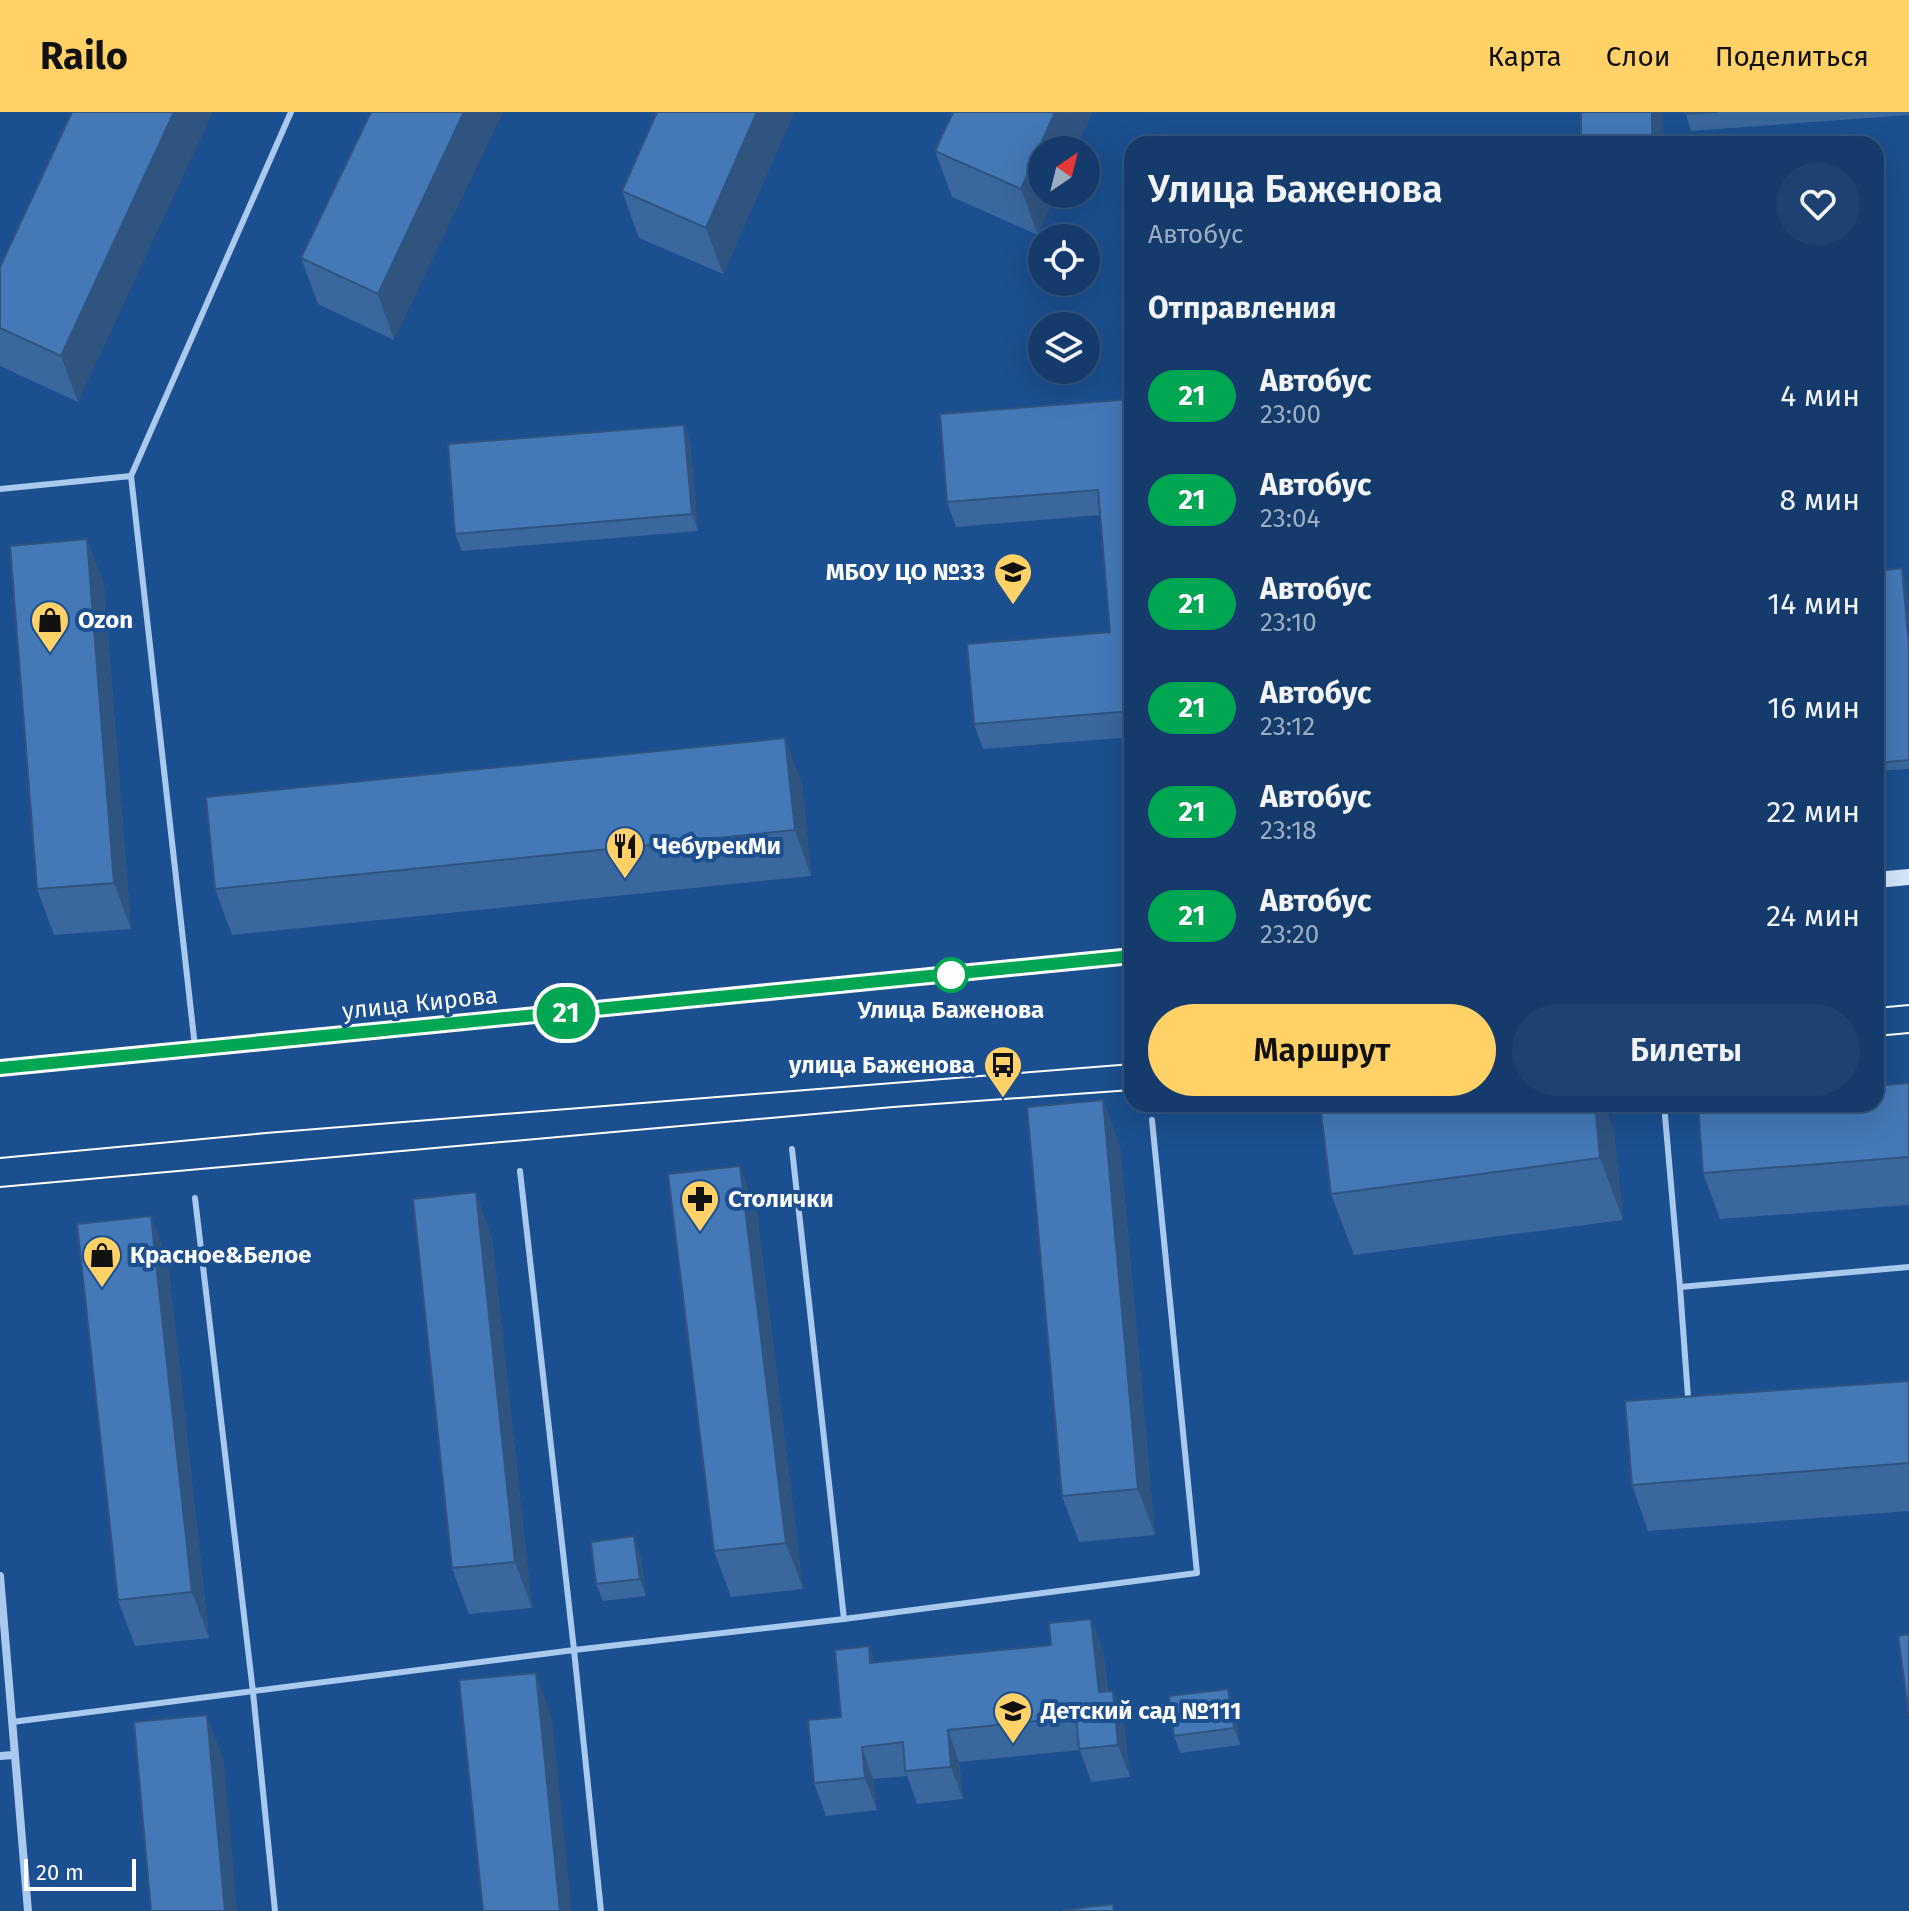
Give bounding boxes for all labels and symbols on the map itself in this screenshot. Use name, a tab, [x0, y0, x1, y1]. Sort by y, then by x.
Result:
north arrow	[1028, 136, 1100, 208]
school or university icon: МБОУ ЦО №33	[992, 551, 1034, 606]
place label: МБОУ ЦО №33	[826, 558, 985, 586]
shop icon: Ozon	[29, 599, 71, 654]
place label: Ozon	[78, 606, 133, 634]
restaurant icon: ЧебурекМи	[604, 825, 646, 880]
place label: ЧебурекМи	[653, 832, 781, 860]
marker: Улица Баженова	[934, 958, 968, 992]
street label: улица Кирова	[341, 981, 499, 1025]
line badge: 21	[530, 987, 602, 1039]
place label: Улица Баженова	[857, 996, 1044, 1024]
bus stop icon: улица Баженова	[982, 1044, 1024, 1099]
place label: улица Баженова	[788, 1051, 975, 1079]
pharmacy icon: Столички	[679, 1178, 721, 1233]
place label: Столички	[728, 1185, 834, 1213]
shop icon: Красное&Белое	[81, 1234, 123, 1289]
place label: Красное&Белое	[130, 1241, 312, 1269]
school or university icon: Детский сад №111	[992, 1690, 1034, 1745]
place label: Детский сад №111	[1040, 1697, 1241, 1725]
scale bar	[24, 1855, 136, 1891]

